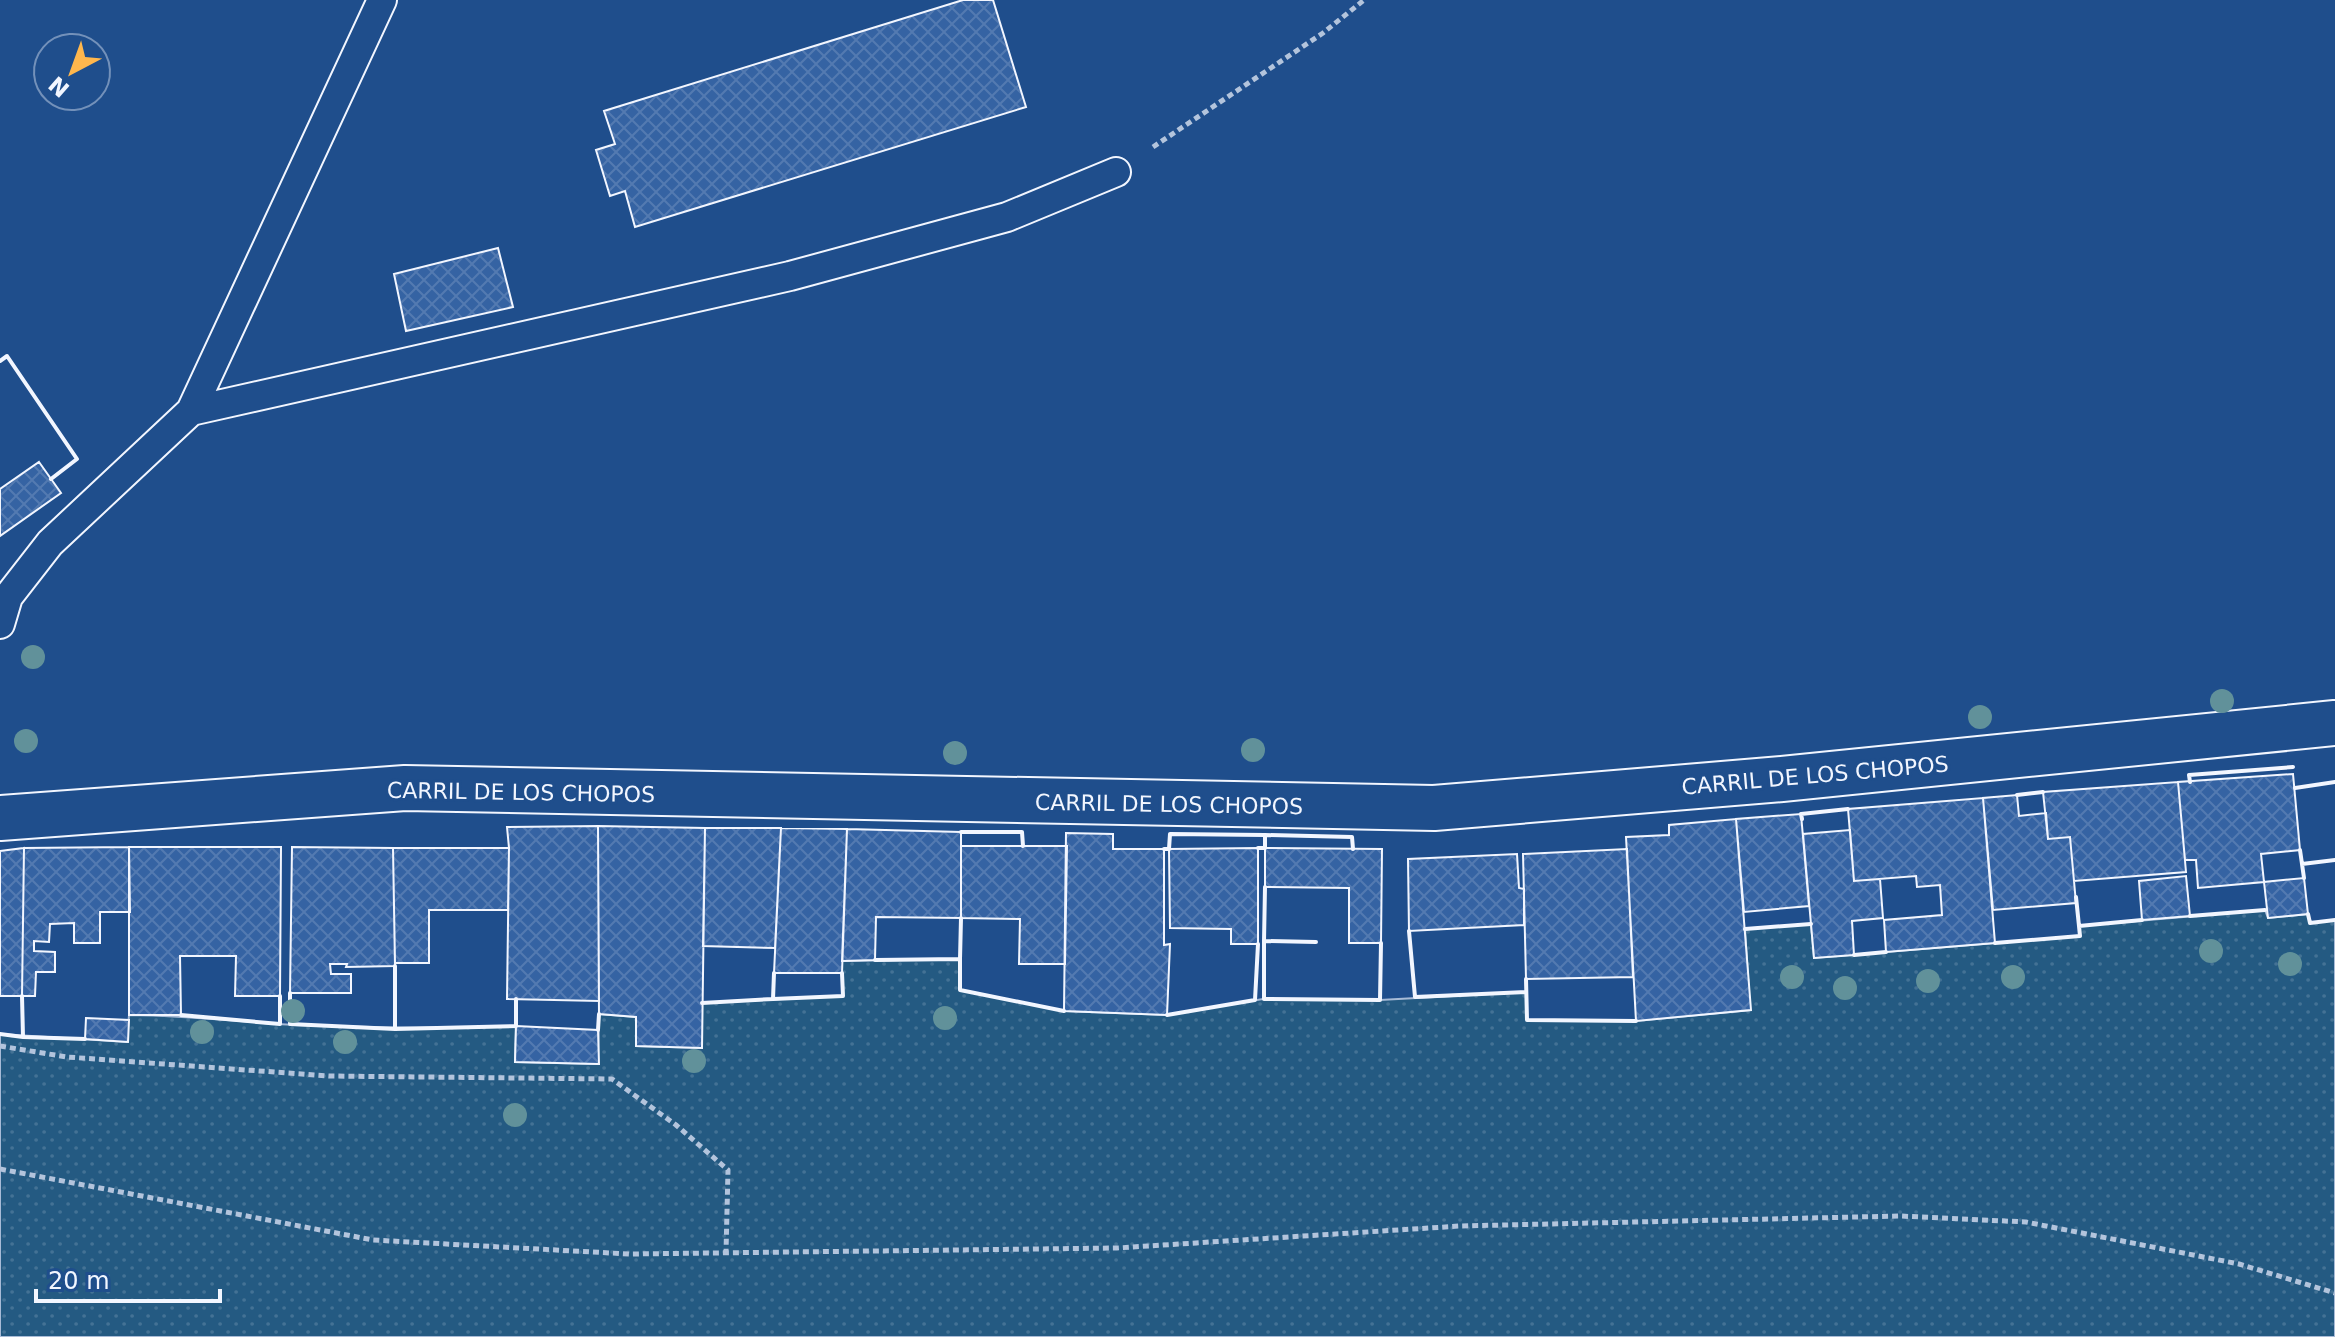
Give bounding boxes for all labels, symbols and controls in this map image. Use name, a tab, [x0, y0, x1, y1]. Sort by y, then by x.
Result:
north arrow	[32, 32, 112, 112]
text: N	[44, 71, 74, 102]
street label: CARRIL DE LOS CHOPOS	[1680, 751, 1950, 800]
street label: CARRIL DE LOS CHOPOS	[387, 778, 655, 807]
street label: CARRIL DE LOS CHOPOS	[1035, 790, 1303, 819]
scale bar	[36, 1253, 220, 1303]
text: 20 m	[48, 1267, 110, 1295]

